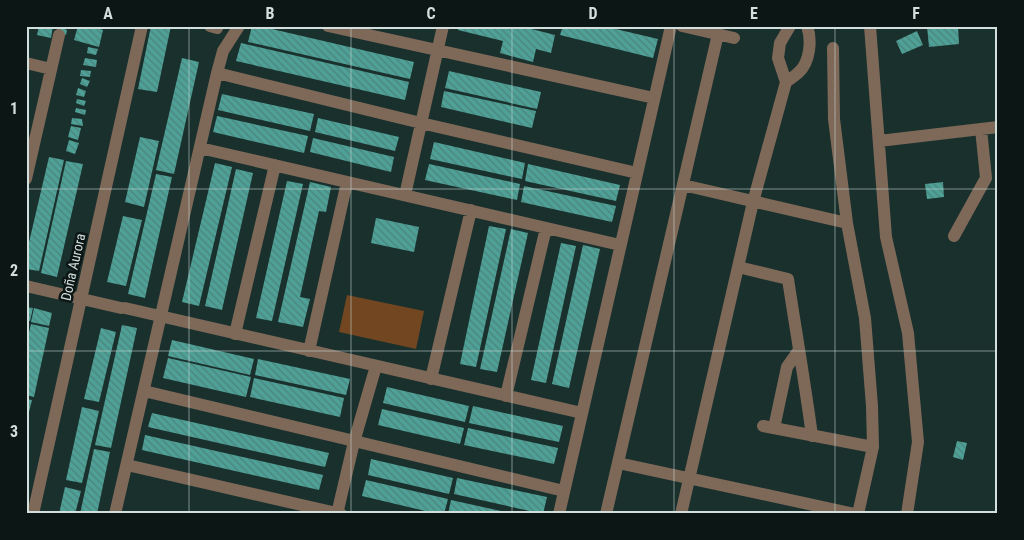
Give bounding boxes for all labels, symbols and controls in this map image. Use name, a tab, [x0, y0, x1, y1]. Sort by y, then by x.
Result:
text: A	[103, 4, 113, 23]
text: B	[266, 4, 275, 23]
text: C	[426, 4, 436, 23]
text: D	[588, 4, 598, 23]
text: E	[750, 4, 758, 23]
text: F	[912, 4, 920, 23]
text: 1	[10, 99, 18, 118]
street label: Doña Aurora	[58, 232, 88, 302]
text: 2	[10, 261, 18, 280]
text: 3	[10, 422, 18, 441]

